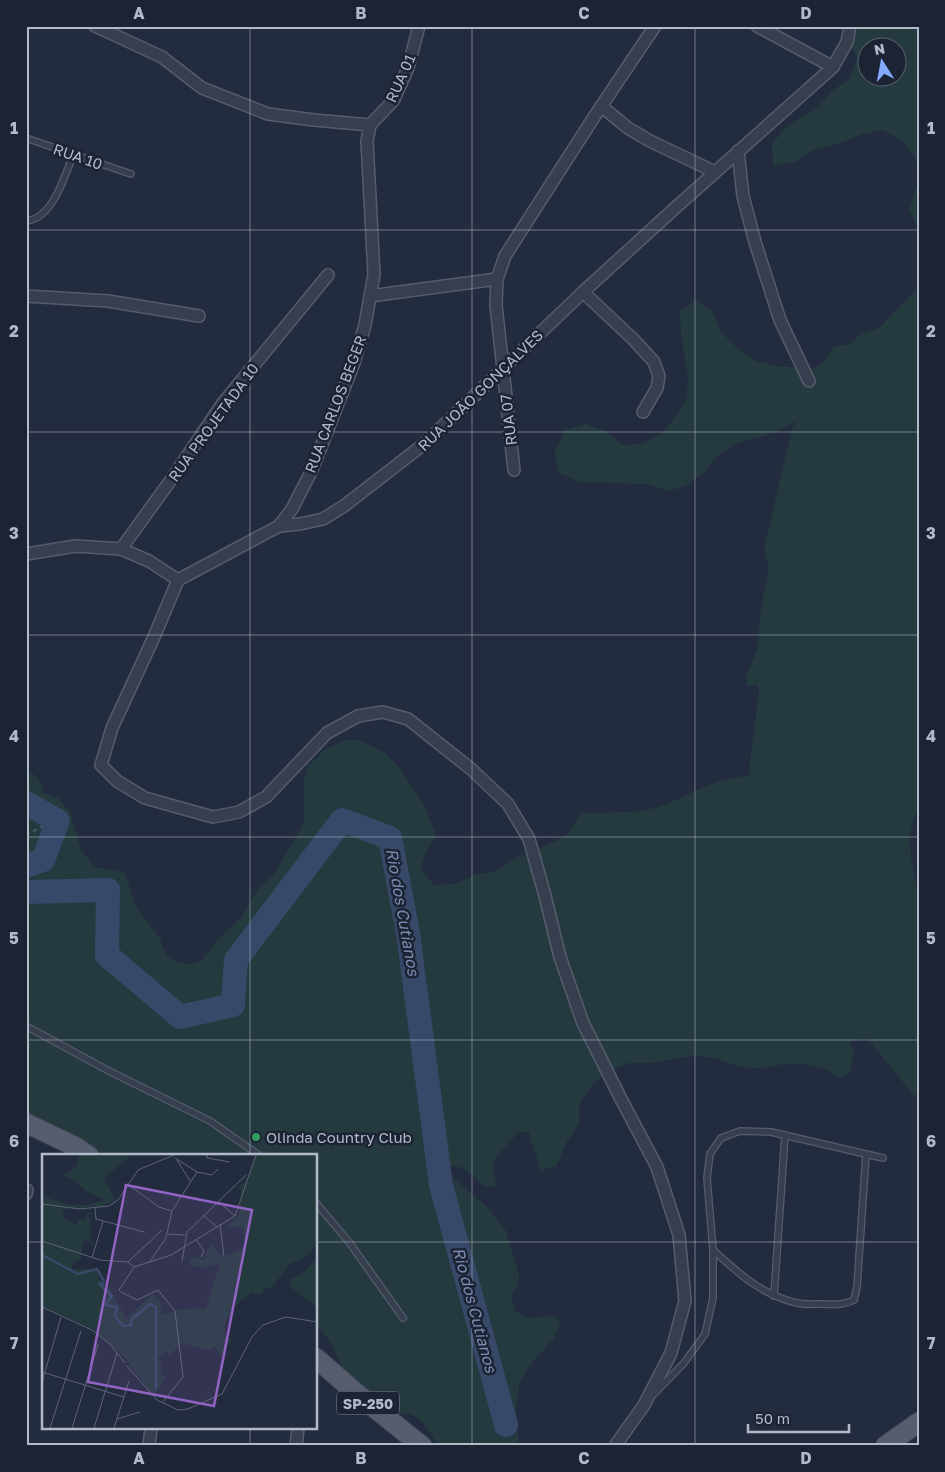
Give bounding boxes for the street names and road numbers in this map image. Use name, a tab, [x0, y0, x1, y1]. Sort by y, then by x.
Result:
street label: RUA 01	[381, 51, 419, 105]
street label: RUA 10	[51, 139, 105, 173]
street label: RUA JOÃO GONÇALVES	[414, 326, 546, 454]
street label: RUA CARLOS BEGER	[300, 333, 370, 475]
street label: RUA PROJETADA 10	[164, 359, 262, 485]
street label: RUA 07	[496, 393, 520, 447]
road number: SP-250	[337, 1392, 399, 1415]

